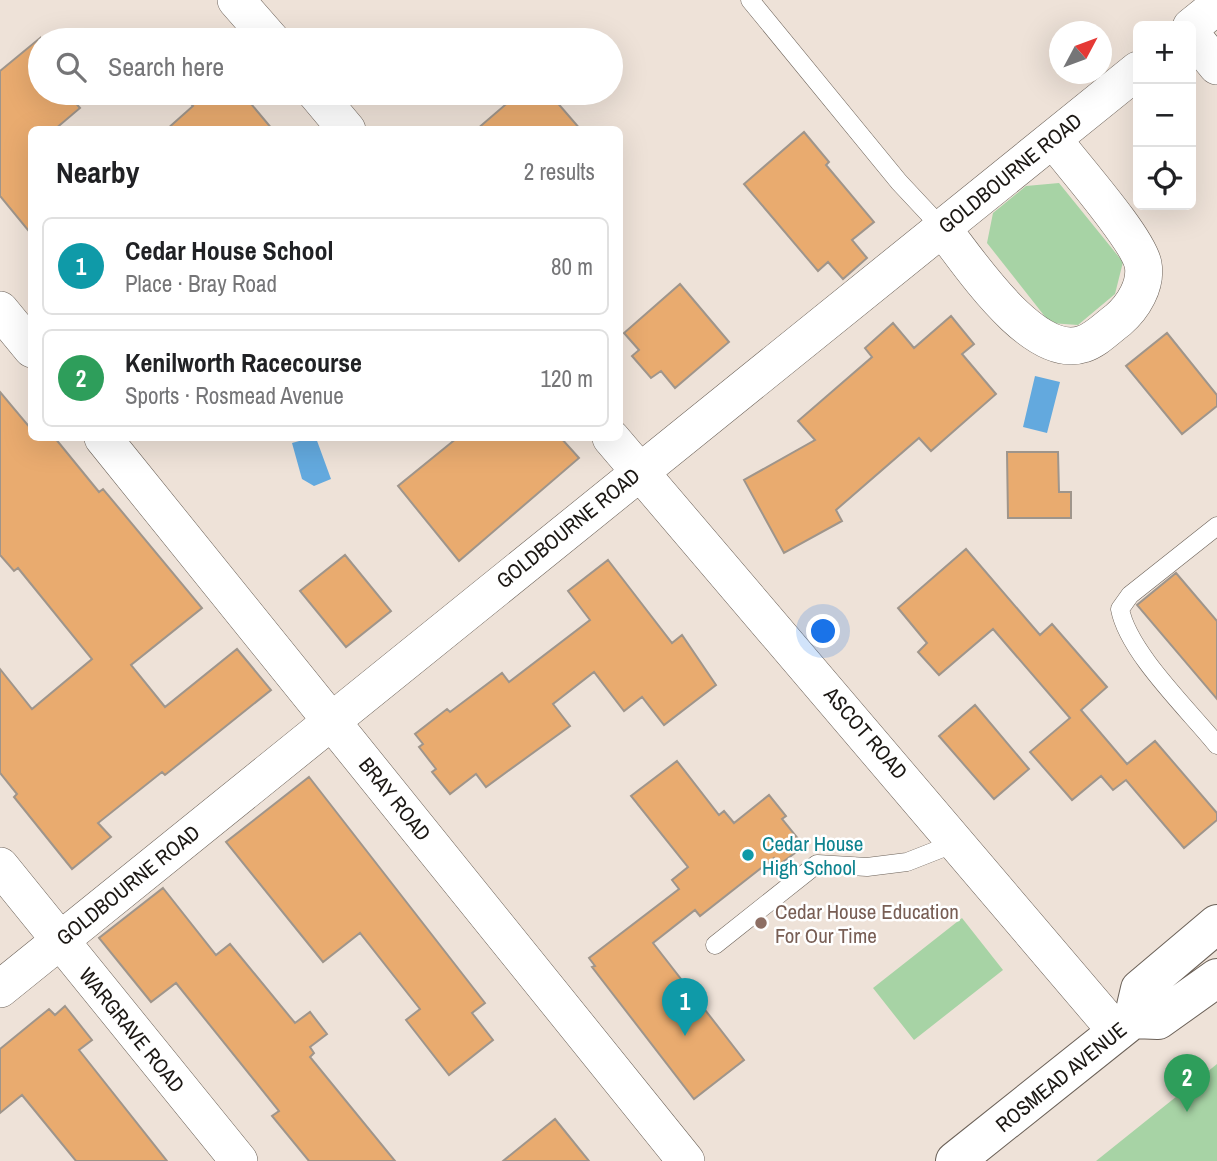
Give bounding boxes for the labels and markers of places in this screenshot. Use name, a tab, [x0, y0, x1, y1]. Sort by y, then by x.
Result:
place label: Cedar House High School	[762, 829, 863, 882]
marker: Cedar House High School	[740, 847, 756, 863]
place label: Cedar House Education For Our Time	[775, 897, 959, 950]
marker: Cedar House Education For Our Time	[753, 915, 769, 931]
pin: 1	[662, 978, 708, 1036]
pin: 2	[1164, 1054, 1210, 1112]

